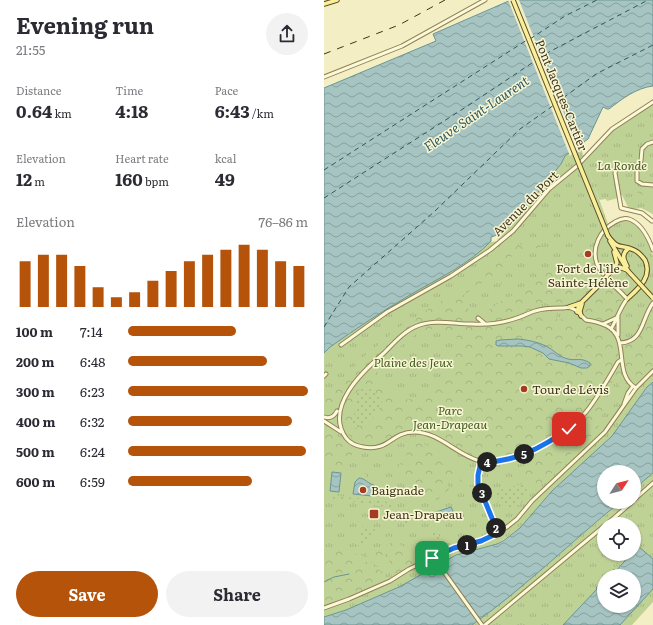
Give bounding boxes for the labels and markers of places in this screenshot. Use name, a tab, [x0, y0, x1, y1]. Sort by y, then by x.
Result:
marker: Fort de l'île Sainte-Hélène	[583, 249, 593, 259]
place label: Fort de l'île Sainte-Hélène	[548, 259, 628, 291]
place label: Tour de Lévis	[532, 380, 609, 398]
marker: Tour de Lévis	[519, 384, 529, 394]
pin	[552, 412, 586, 446]
pin: 5	[514, 444, 534, 464]
pin: 4	[477, 452, 497, 472]
place label: Baignade	[371, 481, 424, 499]
pin: 3	[472, 483, 492, 503]
marker: Baignade	[358, 485, 368, 495]
place label: Jean-Drapeau	[383, 505, 463, 523]
marker: Jean-Drapeau	[368, 508, 380, 520]
pin: 2	[486, 518, 506, 538]
pin: 1	[457, 535, 477, 555]
pin	[415, 541, 449, 575]

